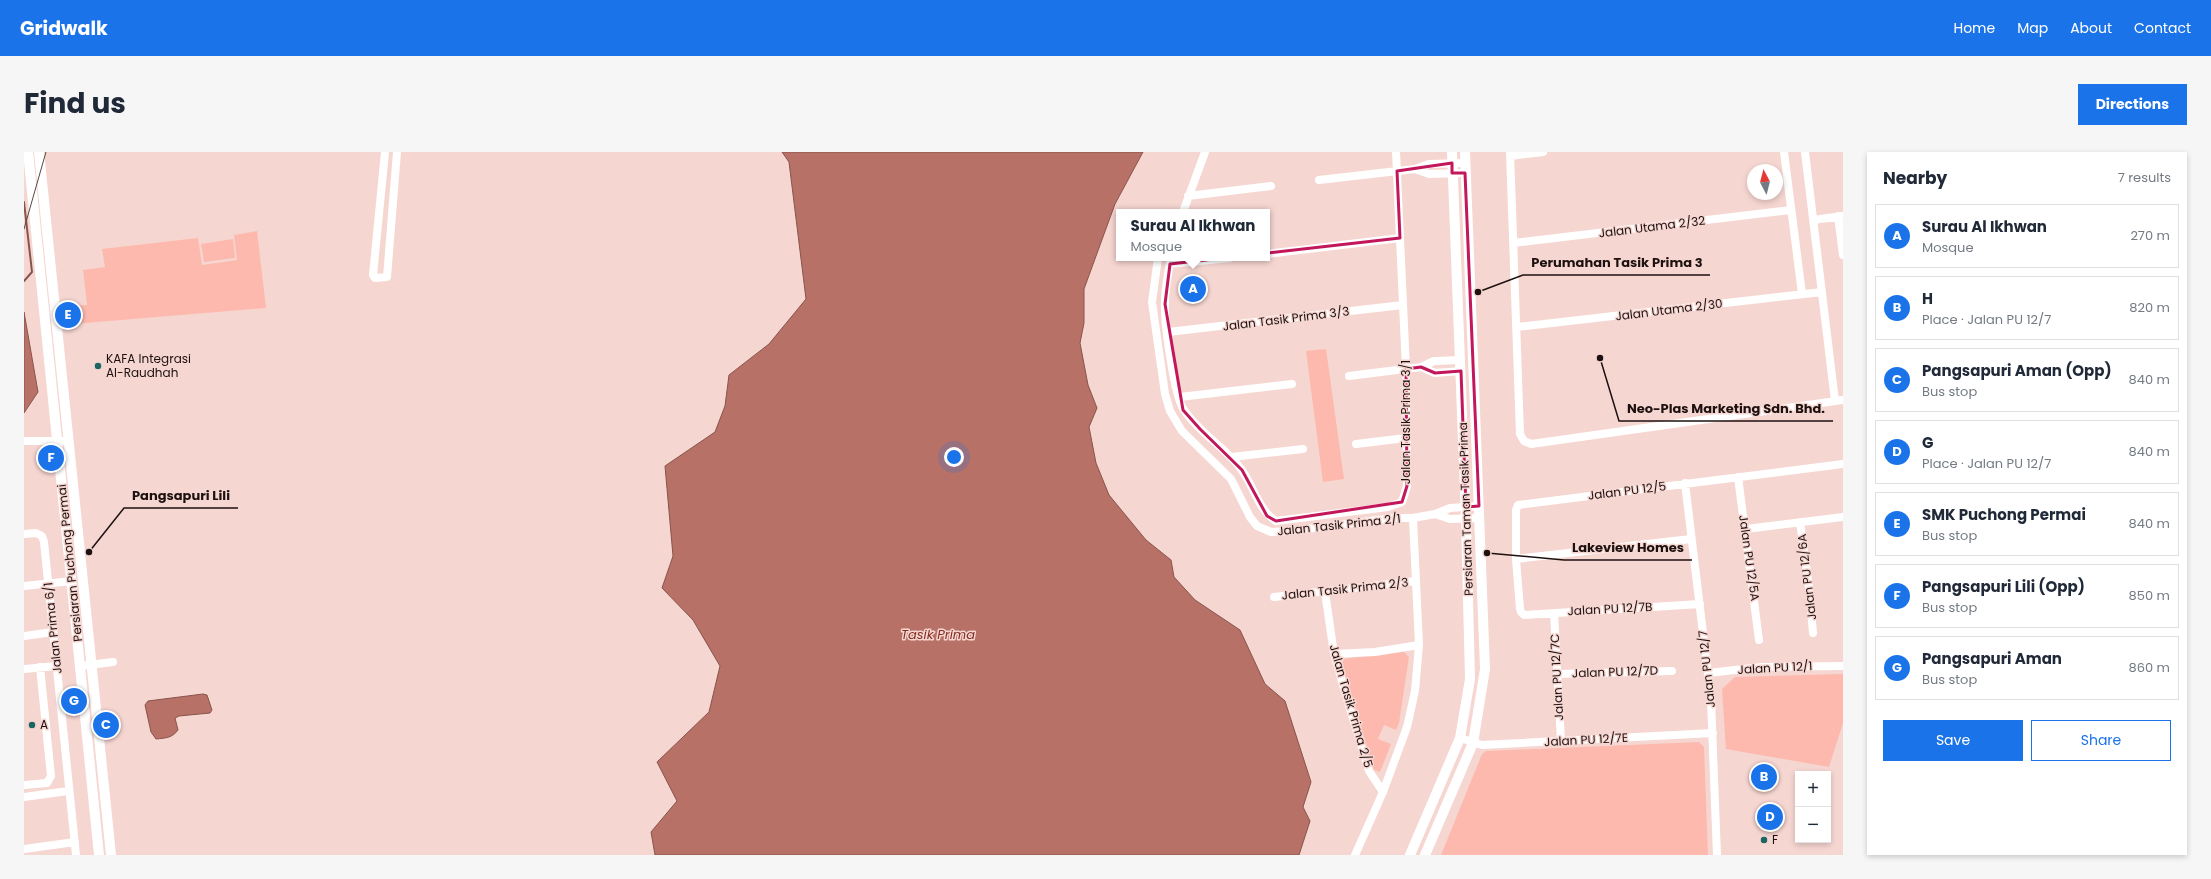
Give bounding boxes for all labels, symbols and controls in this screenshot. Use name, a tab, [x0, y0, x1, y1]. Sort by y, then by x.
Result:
text: Gridwalk	[20, 15, 108, 42]
text: Home	[1953, 18, 1995, 38]
text: Map	[2017, 18, 2048, 38]
text: About	[2070, 18, 2112, 38]
text: Contact	[2134, 18, 2191, 38]
text: Find us	[24, 84, 126, 123]
button: Directions	[2078, 84, 2187, 125]
north arrow	[1747, 164, 1783, 200]
text: Nearby	[1883, 166, 1947, 190]
text: 7 results	[2118, 168, 2171, 187]
popup	[1116, 209, 1270, 261]
street label: Jalan Utama 2/32	[1598, 212, 1706, 241]
text: Surau Al Ikhwan	[1131, 215, 1255, 236]
text: Surau Al Ikhwan	[1922, 216, 2047, 237]
text: A	[1892, 226, 1902, 245]
text: 270 m	[2130, 226, 2170, 245]
text: Mosque	[1131, 237, 1182, 256]
text: Mosque	[1922, 238, 1973, 257]
callout: Perumahan Tasik Prima 3	[1523, 250, 1710, 275]
text: Perumahan Tasik Prima 3	[1531, 253, 1703, 272]
pin: A	[1180, 274, 1206, 304]
text: H	[1922, 288, 1933, 309]
street label: Jalan Utama 2/30	[1614, 294, 1724, 325]
text: B	[1893, 298, 1901, 317]
text: 820 m	[2129, 298, 2170, 317]
pin: E	[55, 300, 81, 330]
street label: Jalan Tasik Prima 3/3	[1222, 302, 1350, 335]
text: Place · Jalan PU 12/7	[1922, 310, 2051, 329]
place label: KAFA Integrasi Al-Raudhah	[106, 350, 191, 381]
street label: Jalan Tasik Prima 3/1	[1397, 360, 1414, 484]
text: Pangsapuri Aman (Opp)	[1922, 360, 2112, 381]
marker: KAFA Integrasi Al-Raudhah	[93, 361, 103, 371]
text: C	[1892, 370, 1902, 389]
text: 840 m	[2129, 370, 2170, 389]
text: Bus stop	[1922, 382, 1977, 401]
callout: Neo-Plas Marketing Sdn. Bhd.	[1619, 396, 1833, 421]
text: Neo-Plas Marketing Sdn. Bhd.	[1627, 399, 1825, 418]
street label: Persiaran Taman Tasik Prima	[1454, 422, 1477, 596]
text: G	[1922, 432, 1933, 453]
text: D	[1892, 442, 1902, 461]
text: 840 m	[2129, 442, 2170, 461]
pin: F	[38, 443, 64, 473]
your location	[944, 447, 964, 467]
text: Place · Jalan PU 12/7	[1922, 454, 2051, 473]
street label: Jalan PU 12/5	[1587, 477, 1667, 504]
street label: Persiaran Puchong Permai	[53, 483, 86, 643]
callout: Pangsapuri Lili	[124, 483, 238, 508]
text: Pangsapuri Lili	[132, 486, 230, 505]
text: SMK Puchong Permai	[1922, 504, 2086, 525]
street label: Jalan Tasik Prima 2/1	[1276, 510, 1402, 539]
street label: Jalan PU 12/5A	[1735, 514, 1764, 602]
text: E	[1893, 514, 1901, 533]
text: 840 m	[2129, 514, 2170, 533]
text: Bus stop	[1922, 526, 1977, 545]
street label: Jalan PU 12/6A	[1793, 533, 1820, 621]
callout: Lakeview Homes	[1564, 535, 1692, 560]
text: Lakeview Homes	[1572, 538, 1684, 557]
street label: Jalan Tasik Prima 2/3	[1281, 573, 1409, 604]
text: Pangsapuri Lili (Opp)	[1922, 576, 2085, 597]
street label: Jalan Prima 6/1	[39, 582, 66, 675]
text: F	[1893, 586, 1901, 605]
text: 850 m	[2129, 586, 2170, 605]
street label: Jalan PU 12/7B	[1567, 598, 1653, 619]
text: Bus stop	[1922, 598, 1977, 617]
water label: Tasik Prima	[901, 625, 975, 644]
street label: Jalan PU 12/7	[1694, 629, 1719, 709]
street label: Jalan PU 12/7C	[1546, 633, 1567, 721]
street label: Jalan Tasik Prima 2/5	[1326, 642, 1377, 770]
text: Pangsapuri Aman	[1922, 648, 2062, 669]
street label: Jalan PU 12/1	[1737, 657, 1813, 678]
text: G	[1892, 658, 1902, 677]
text: 860 m	[2129, 658, 2170, 677]
street label: Jalan PU 12/7D	[1572, 662, 1658, 681]
text: Bus stop	[1922, 670, 1977, 689]
pin: G	[61, 686, 87, 716]
pin: C	[93, 710, 119, 740]
place label: A	[40, 716, 48, 733]
marker: A	[27, 720, 37, 730]
button: Save	[1883, 720, 2023, 761]
button: Share	[2031, 720, 2171, 761]
street label: Jalan PU 12/7E	[1544, 729, 1628, 750]
pin: B	[1751, 762, 1777, 792]
map controls	[1795, 771, 1831, 843]
button: +	[1795, 771, 1831, 807]
pin: D	[1757, 802, 1783, 832]
button: −	[1795, 807, 1831, 843]
place label: F	[1772, 831, 1778, 848]
marker: F	[1759, 835, 1769, 845]

